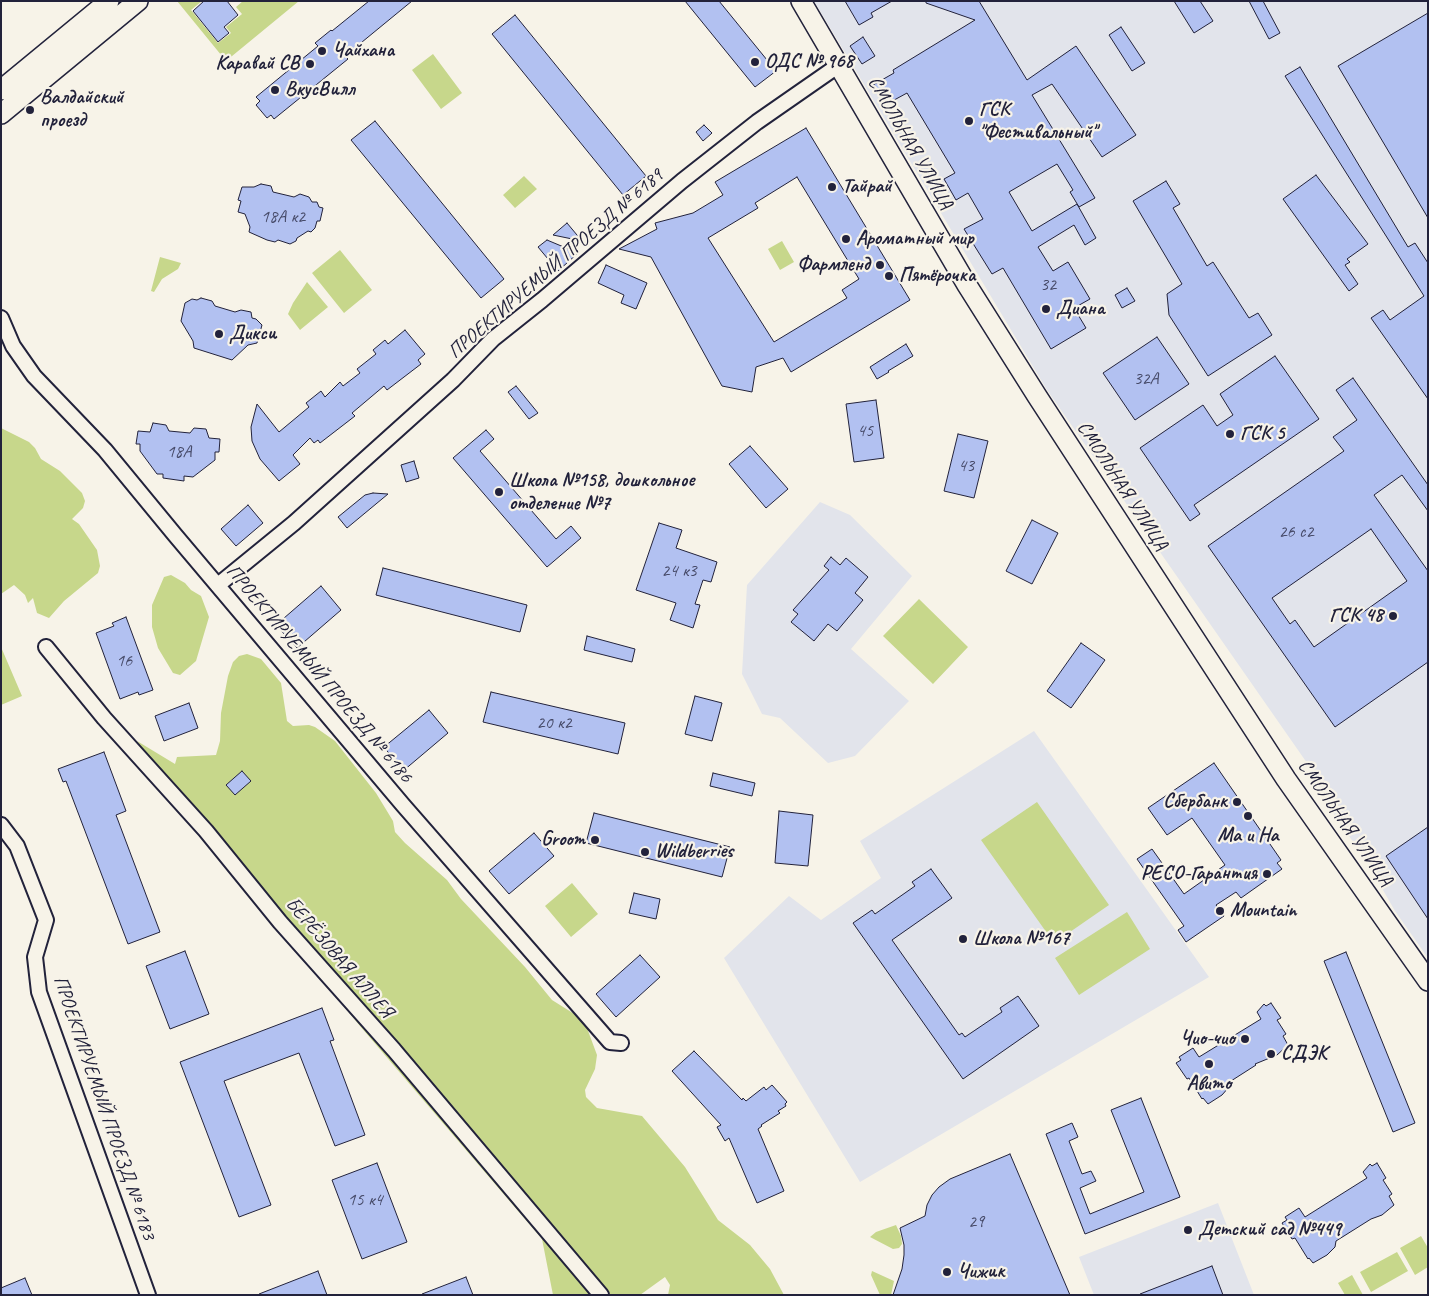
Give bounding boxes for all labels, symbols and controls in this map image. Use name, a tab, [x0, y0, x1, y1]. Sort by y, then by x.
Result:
place label: Чайхана	[332, 39, 394, 63]
marker: Чайхана	[316, 45, 328, 57]
place label: ОДС № 968	[765, 50, 854, 74]
place label: Каравай СВ	[216, 52, 300, 76]
marker: ОДС № 968	[749, 56, 761, 68]
marker: Каравай СВ	[304, 58, 316, 70]
street label: СМОЛЬНАЯ УЛИЦА	[862, 72, 958, 214]
place label: ВкусВилл	[285, 78, 355, 102]
marker: ВкусВилл	[269, 84, 281, 96]
place label: Валдайский проезд	[40, 86, 123, 133]
place label: ГСК "Фестивальный"	[979, 98, 1096, 145]
marker: Валдайский проезд	[24, 104, 36, 116]
marker: ГСК "Фестивальный"	[963, 115, 975, 127]
street label: ПРОЕКТИРУЕМЫЙ ПРОЕЗД № 6189	[443, 164, 669, 364]
place label: Тайрай	[842, 175, 892, 199]
marker: Тайрай	[826, 181, 838, 193]
house number: 18А к2	[261, 206, 305, 228]
place label: Ароматный мир	[856, 227, 974, 251]
marker: Ароматный мир	[840, 233, 852, 245]
place label: Фармленд	[797, 253, 870, 277]
marker: Фармленд	[874, 259, 886, 271]
place label: Пятёрочка	[899, 264, 976, 288]
marker: Пятёрочка	[883, 270, 895, 282]
house number: 32	[1040, 274, 1056, 296]
place label: Диана	[1056, 297, 1104, 321]
marker: Диана	[1040, 303, 1052, 315]
place label: Дикси	[229, 322, 276, 346]
marker: Дикси	[213, 328, 225, 340]
house number: 32А	[1133, 368, 1159, 390]
street label: СМОЛЬНАЯ УЛИЦА	[1071, 417, 1173, 555]
house number: 45	[857, 420, 873, 442]
place label: ГСК 5	[1240, 422, 1284, 446]
marker: ГСК 5	[1224, 428, 1236, 440]
house number: 18А	[166, 441, 192, 463]
house number: 43	[958, 455, 974, 477]
place label: Школа №158, дошкольное отделение №7	[509, 469, 694, 516]
marker: Школа №158, дошкольное отделение №7	[493, 486, 505, 498]
house number: 26 с2	[1278, 521, 1314, 543]
street label: ПРОЕКТИРУЕМЫЙ ПРОЕЗД № 6186	[221, 560, 417, 788]
house number: 24 к3	[661, 560, 697, 582]
place label: ГСК 48	[1329, 604, 1383, 628]
marker: ГСК 48	[1387, 610, 1399, 622]
house number: 16	[116, 650, 132, 672]
house number: 20 к2	[536, 712, 572, 734]
street label: СМОЛЬНАЯ УЛИЦА	[1292, 755, 1398, 891]
place label: Сбербанк	[1163, 790, 1227, 814]
marker: Сбербанк	[1231, 796, 1243, 808]
marker: Ма и На	[1242, 810, 1254, 822]
place label: Ма и На	[1218, 824, 1278, 848]
place label: Groom	[541, 828, 585, 852]
marker: Groom	[589, 834, 601, 846]
place label: Wildberries	[655, 840, 733, 864]
marker: Wildberries	[639, 846, 651, 858]
place label: РЕСО-Гарантия	[1141, 862, 1257, 886]
marker: РЕСО-Гарантия	[1261, 868, 1273, 880]
street label: БЕРЁЗОВАЯ АЛЛЕЯ	[280, 893, 398, 1023]
place label: Mountain	[1230, 899, 1296, 923]
marker: Mountain	[1214, 905, 1226, 917]
place label: Школа №167	[973, 927, 1069, 951]
marker: Школа №167	[957, 933, 969, 945]
street label: ПРОЕКТИРУЕМЫЙ ПРОЕЗД № 6183	[47, 973, 161, 1243]
place label: Чио-чио	[1180, 1027, 1235, 1051]
marker: Чио-чио	[1239, 1033, 1251, 1045]
place label: СДЭК	[1281, 1042, 1327, 1066]
marker: СДЭК	[1265, 1048, 1277, 1060]
marker: Авито	[1203, 1058, 1215, 1070]
place label: Авито	[1187, 1072, 1231, 1096]
house number: 15 к4	[347, 1189, 383, 1211]
house number: 29	[968, 1211, 984, 1233]
place label: Детский сад №449	[1198, 1218, 1341, 1242]
marker: Детский сад №449	[1182, 1224, 1194, 1236]
place label: Чижик	[957, 1260, 1005, 1284]
marker: Чижик	[941, 1266, 953, 1278]

